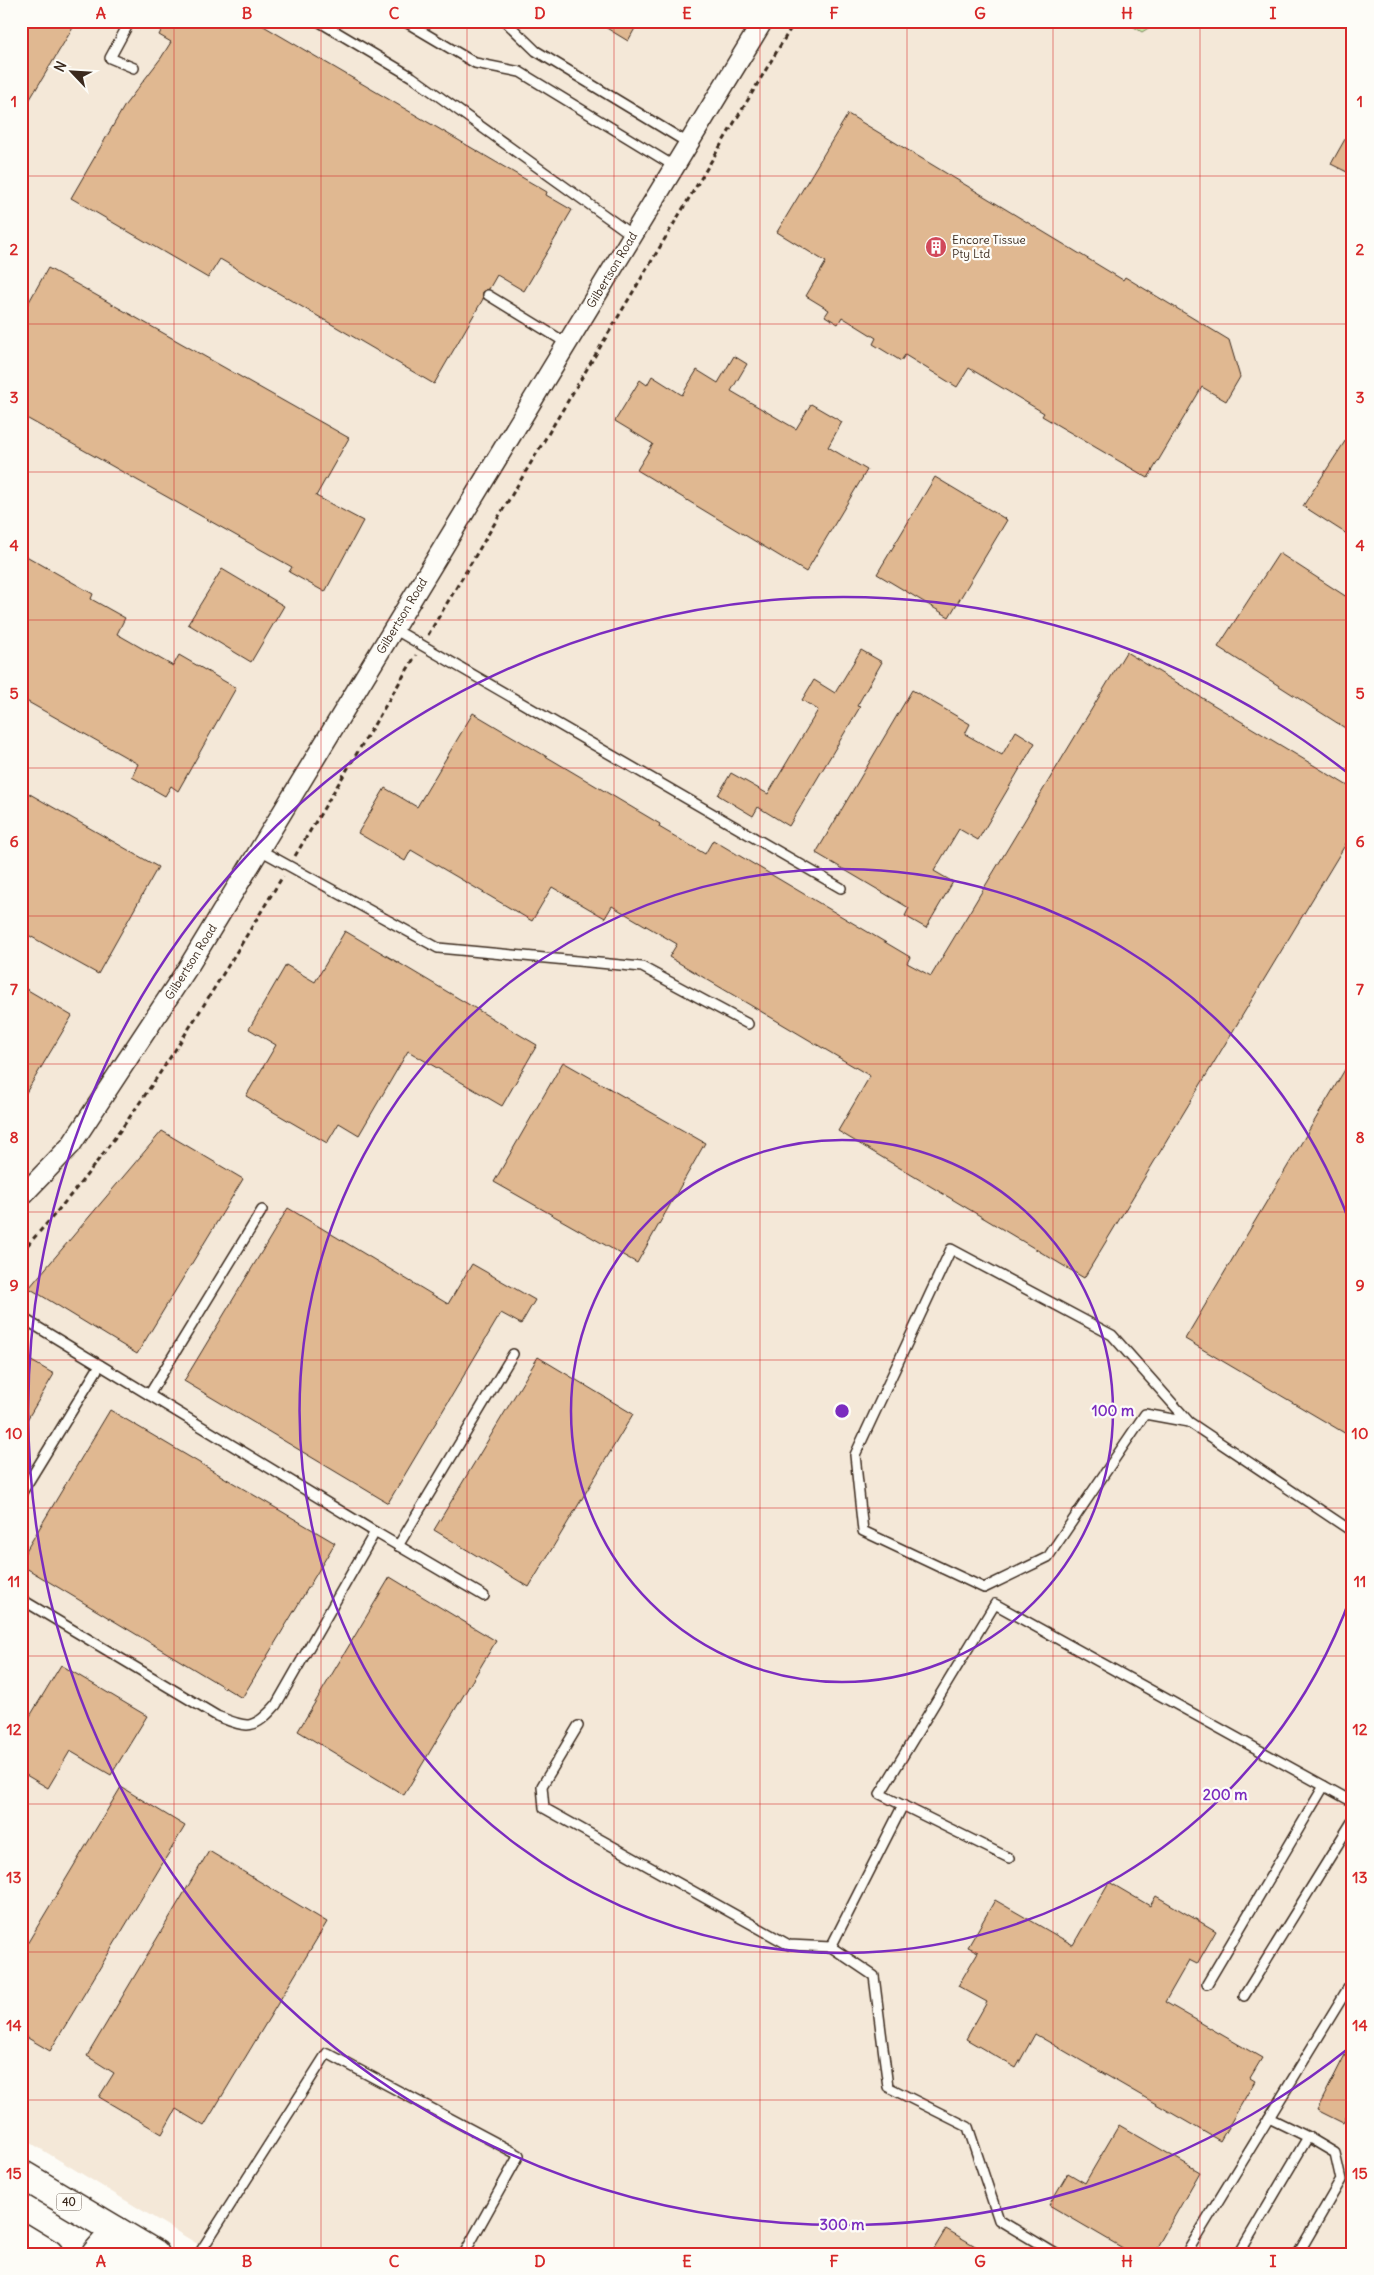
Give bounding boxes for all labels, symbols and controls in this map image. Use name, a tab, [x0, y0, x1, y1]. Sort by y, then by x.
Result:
text: A	[96, 3, 106, 23]
text: B	[242, 3, 253, 23]
text: C	[389, 3, 400, 23]
text: D	[534, 3, 546, 23]
text: E	[682, 3, 692, 23]
text: F	[829, 3, 839, 23]
text: G	[974, 3, 986, 23]
text: H	[1121, 3, 1133, 23]
text: I	[1270, 3, 1277, 23]
north arrow	[48, 48, 98, 98]
text: N	[50, 58, 70, 75]
text: 1	[11, 91, 17, 111]
text: 1	[1357, 91, 1363, 111]
street label: Gilbertson Road	[583, 229, 640, 311]
place label: Encore Tissue Pty Ltd	[952, 232, 1026, 261]
building icon: Encore Tissue Pty Ltd	[924, 235, 948, 259]
text: 2	[10, 239, 19, 259]
text: 2	[1356, 239, 1365, 259]
text: 3	[9, 387, 19, 407]
text: 3	[1355, 387, 1365, 407]
text: 4	[9, 535, 19, 555]
text: 4	[1355, 535, 1365, 555]
street label: Gilbertson Road	[373, 575, 430, 657]
text: 5	[9, 683, 19, 703]
text: 5	[1355, 683, 1365, 703]
text: 6	[9, 831, 19, 851]
text: 6	[1355, 831, 1365, 851]
street label: Gilbertson Road	[161, 921, 220, 1002]
text: 7	[10, 979, 18, 999]
text: 7	[1356, 979, 1364, 999]
text: 8	[9, 1127, 19, 1147]
text: 8	[1355, 1127, 1365, 1147]
text: 9	[9, 1275, 19, 1295]
text: 9	[1355, 1275, 1365, 1295]
text: 100 m	[1092, 1401, 1134, 1420]
centre of rings	[833, 1402, 851, 1420]
text: 10	[6, 1423, 22, 1443]
text: 10	[1352, 1423, 1368, 1443]
text: 11	[8, 1571, 20, 1591]
text: 11	[1354, 1571, 1366, 1591]
text: 12	[6, 1719, 22, 1739]
text: 12	[1352, 1719, 1368, 1739]
text: 200 m	[1203, 1785, 1247, 1804]
text: 13	[6, 1867, 22, 1887]
text: 13	[1352, 1867, 1368, 1887]
text: 14	[6, 2015, 22, 2035]
text: 14	[1352, 2015, 1368, 2035]
text: 15	[6, 2163, 22, 2183]
text: 15	[1352, 2163, 1368, 2183]
road number: 40	[56, 2194, 82, 2210]
text: 300 m	[820, 2215, 865, 2234]
text: A	[96, 2251, 106, 2271]
text: B	[242, 2251, 253, 2271]
text: C	[389, 2251, 400, 2271]
text: D	[534, 2251, 546, 2271]
text: E	[682, 2251, 692, 2271]
text: F	[829, 2251, 839, 2271]
text: G	[974, 2251, 986, 2271]
text: H	[1121, 2251, 1133, 2271]
text: I	[1270, 2251, 1277, 2271]

